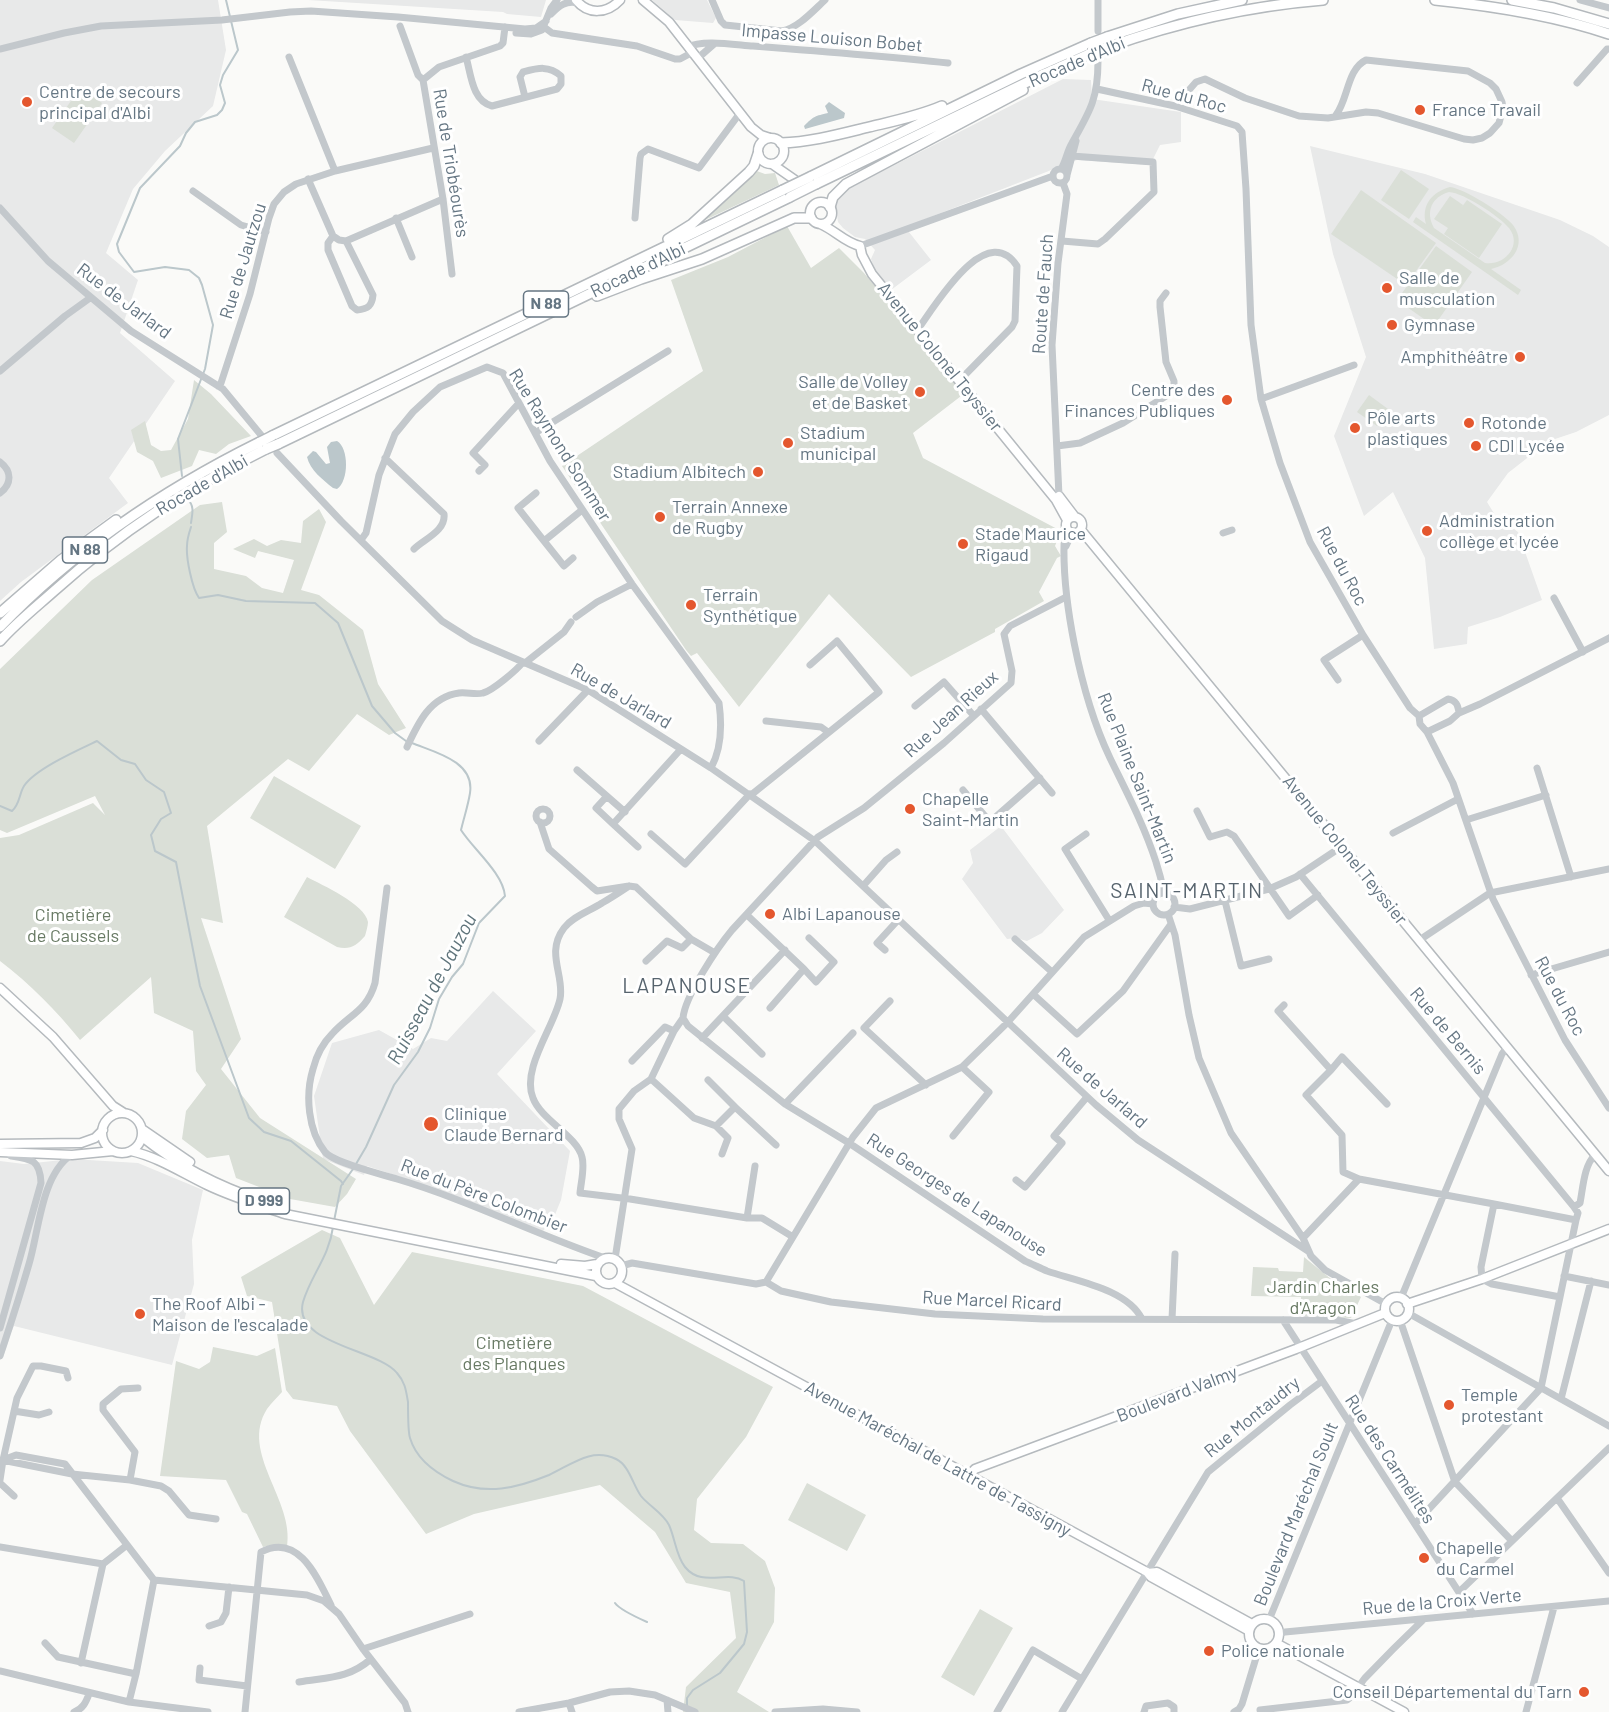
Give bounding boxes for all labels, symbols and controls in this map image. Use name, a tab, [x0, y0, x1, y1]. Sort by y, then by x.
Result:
street label: Impasse Louison Bobet	[741, 19, 923, 57]
street label: Rocade d'Albi	[1025, 32, 1129, 92]
street label: Rue du Roc	[1139, 74, 1229, 118]
place label: Centre de secours principal d'Albi	[39, 81, 181, 124]
street label: Rue de Triobéourès	[429, 87, 473, 239]
marker: Centre de secours principal d'Albi	[20, 95, 34, 109]
place label: France Travail	[1432, 99, 1541, 121]
marker: France Travail	[1413, 103, 1427, 117]
street label: Rue de Jautzou	[215, 200, 271, 322]
street label: Route de Fauch	[1028, 233, 1058, 355]
street label: Rocade d'Albi	[587, 238, 689, 302]
street label: Rue de Jarlard	[73, 258, 175, 344]
place label: Salle de musculation	[1399, 267, 1495, 310]
street label: Avenue Colonel Teyssier	[873, 278, 1007, 436]
marker: Salle de musculation	[1380, 281, 1394, 295]
road number: N 88	[524, 291, 568, 317]
place label: Gymnase	[1404, 314, 1475, 336]
marker: Gymnase	[1385, 318, 1399, 332]
place label: Amphithéâtre	[1401, 346, 1508, 368]
marker: Amphithéâtre	[1513, 350, 1527, 364]
street label: Rue Raymond Sommer	[504, 365, 616, 525]
place label: Salle de Volley et de Basket	[798, 371, 908, 413]
place label: Centre des Finances Publiques	[1064, 379, 1215, 422]
marker: Salle de Volley et de Basket	[913, 385, 927, 399]
marker: Centre des Finances Publiques	[1220, 393, 1234, 407]
place label: Pôle arts plastiques	[1367, 407, 1448, 450]
place label: Rotonde	[1481, 412, 1547, 434]
marker: Rotonde	[1462, 416, 1476, 430]
marker: Pôle arts plastiques	[1348, 421, 1362, 435]
place label: Stadium municipal	[800, 422, 876, 464]
place label: CDI Lycée	[1488, 435, 1565, 457]
marker: Stadium municipal	[781, 436, 795, 450]
marker: CDI Lycée	[1469, 439, 1483, 453]
street label: Rocade d'Albi	[152, 450, 252, 520]
place label: Stadium Albitech	[613, 461, 746, 483]
marker: Stadium Albitech	[751, 465, 765, 479]
place label: Terrain Annexe de Rugby	[672, 496, 788, 538]
marker: Terrain Annexe de Rugby	[653, 510, 667, 524]
place label: Administration collège et lycée	[1439, 510, 1559, 552]
street label: Rue du Roc	[1312, 522, 1372, 610]
place label: Stade Maurice Rigaud	[975, 523, 1086, 566]
marker: Administration collège et lycée	[1420, 524, 1434, 538]
road number: N 88	[62, 537, 107, 563]
marker: Stade Maurice Rigaud	[956, 537, 970, 551]
place label: Terrain Synthétique	[703, 584, 797, 626]
marker: Terrain Synthétique	[684, 598, 698, 612]
street label: Rue de Jarlard	[567, 658, 675, 734]
street label: Rue Jean Rieux	[899, 666, 1003, 762]
street label: Rue Plaine Saint-Martin	[1093, 689, 1181, 867]
street label: Avenue Colonel Teyssier	[1278, 771, 1412, 929]
place label: Chapelle Saint-Martin	[922, 788, 1019, 830]
marker: Chapelle Saint-Martin	[903, 802, 917, 816]
district label: SAINT-MARTIN	[1110, 878, 1264, 904]
place label: Albi Lapanouse	[782, 903, 901, 925]
park label: Cimetière de Caussels	[27, 904, 119, 946]
marker: Albi Lapanouse	[763, 907, 777, 921]
water label: Ruisseau de Jauzou	[382, 909, 482, 1069]
street label: Rue du Roc	[1530, 952, 1590, 1040]
district label: LAPANOUSE	[622, 973, 752, 999]
street label: Rue de Bernis	[1405, 983, 1491, 1079]
street label: Rue de Jarlard	[1052, 1043, 1152, 1133]
place label: Clinique Claude Bernard	[444, 1103, 564, 1146]
marker: Clinique Claude Bernard	[422, 1115, 440, 1133]
street label: Rue Georges de Lapanouse	[863, 1129, 1051, 1261]
street label: Rue du Père Colombier	[398, 1154, 570, 1238]
road number: D 999	[238, 1188, 290, 1214]
park label: Jardin Charles d'Aragon	[1267, 1276, 1379, 1318]
street label: Rue Marcel Ricard	[922, 1287, 1062, 1315]
place label: The Roof Albi - Maison de l'escalade	[152, 1293, 308, 1336]
marker: The Roof Albi - Maison de l'escalade	[133, 1307, 147, 1321]
park label: Cimetière des Planques	[463, 1332, 565, 1374]
street label: Boulevard Valmy	[1113, 1361, 1241, 1427]
street label: Rue Montaudry	[1200, 1372, 1304, 1462]
street label: Avenue Maréchal de Lattre de Tassigny	[801, 1377, 1075, 1541]
place label: Temple protestant	[1461, 1384, 1543, 1426]
street label: Rue des Carmélites	[1340, 1390, 1440, 1528]
marker: Temple protestant	[1442, 1398, 1456, 1412]
street label: Boulevard Maréchal Soult	[1249, 1419, 1343, 1609]
place label: Chapelle du Carmel	[1436, 1537, 1514, 1580]
marker: Chapelle du Carmel	[1417, 1551, 1431, 1565]
street label: Rue de la Croix Verte	[1361, 1584, 1523, 1620]
place label: Police nationale	[1221, 1640, 1345, 1662]
marker: Police nationale	[1202, 1644, 1216, 1658]
place label: Conseil Départemental du Tarn	[1332, 1681, 1572, 1703]
marker: Conseil Départemental du Tarn	[1577, 1685, 1591, 1699]

